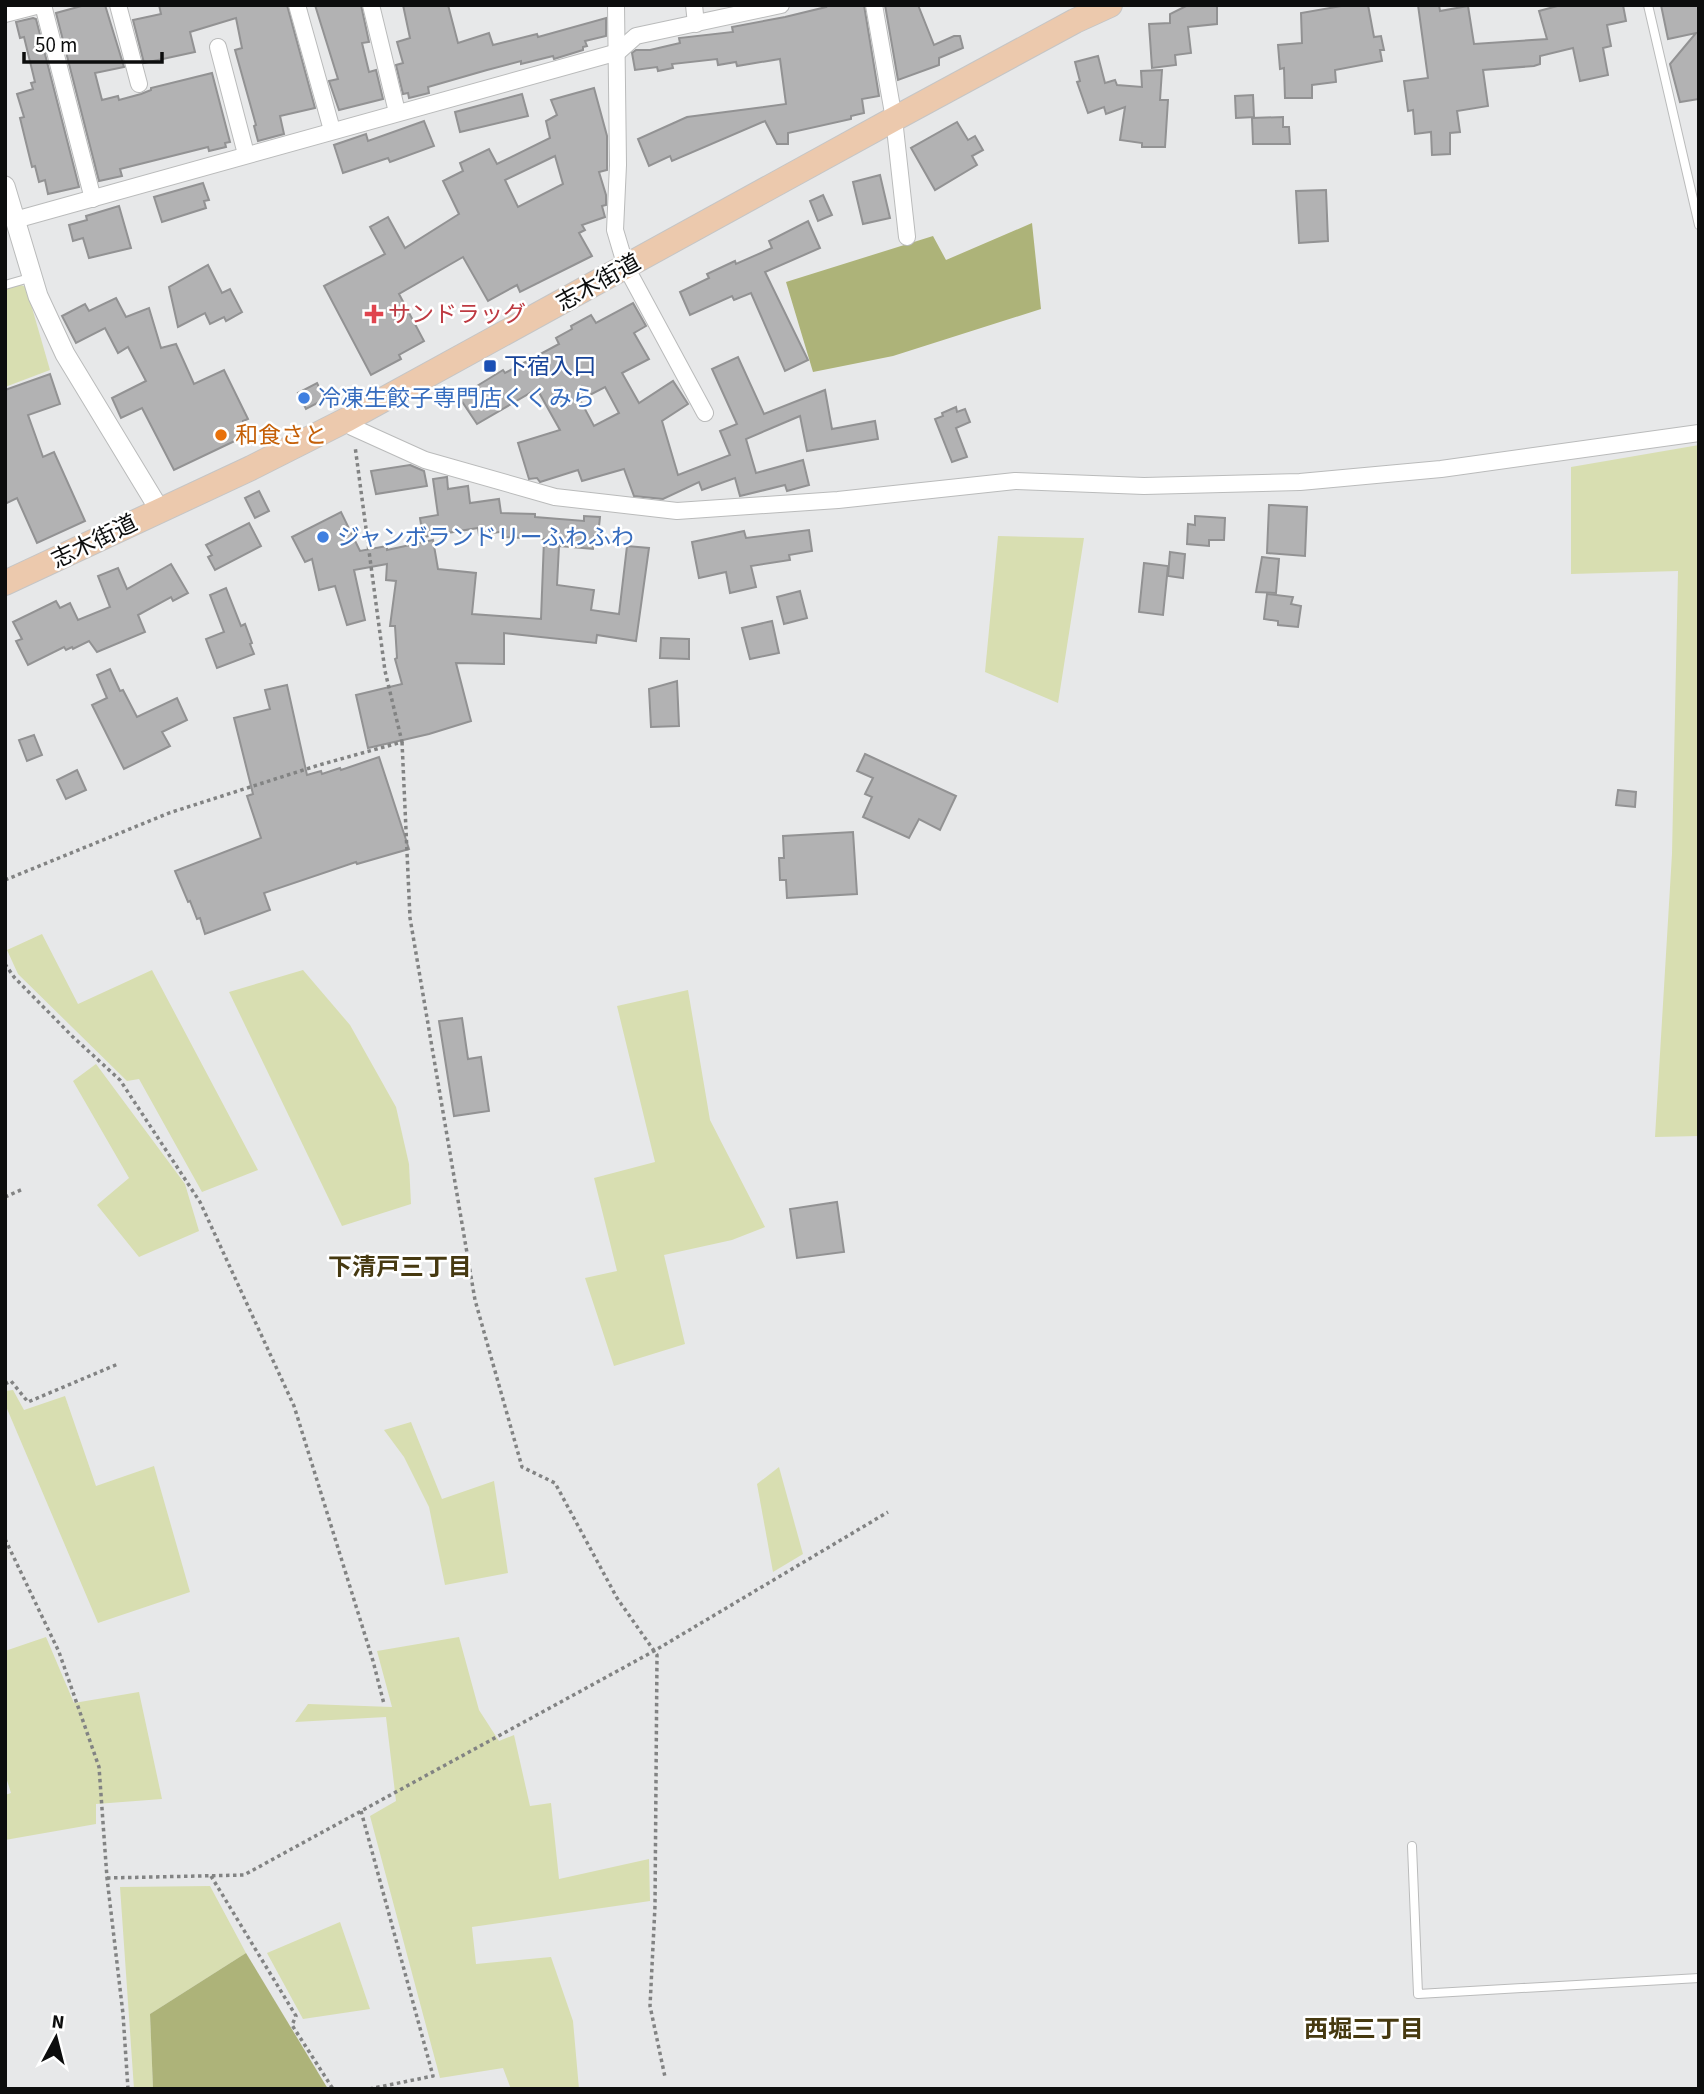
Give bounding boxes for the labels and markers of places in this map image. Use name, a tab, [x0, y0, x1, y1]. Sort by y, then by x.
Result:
place label: サンドラッグ	[388, 298, 526, 331]
marker: サンドラッグ	[366, 306, 382, 322]
place label: 下宿入口	[504, 350, 596, 383]
marker: 下宿入口	[482, 358, 498, 374]
place label: 冷凍生餃子専門店くくみら	[318, 382, 595, 415]
marker: 冷凍生餃子専門店くくみら	[296, 390, 312, 406]
place label: 和食さと	[235, 419, 327, 452]
marker: 和食さと	[213, 427, 229, 443]
place label: ジャンボランドリーふわふわ	[337, 521, 634, 554]
marker: ジャンボランドリーふわふわ	[315, 529, 331, 545]

